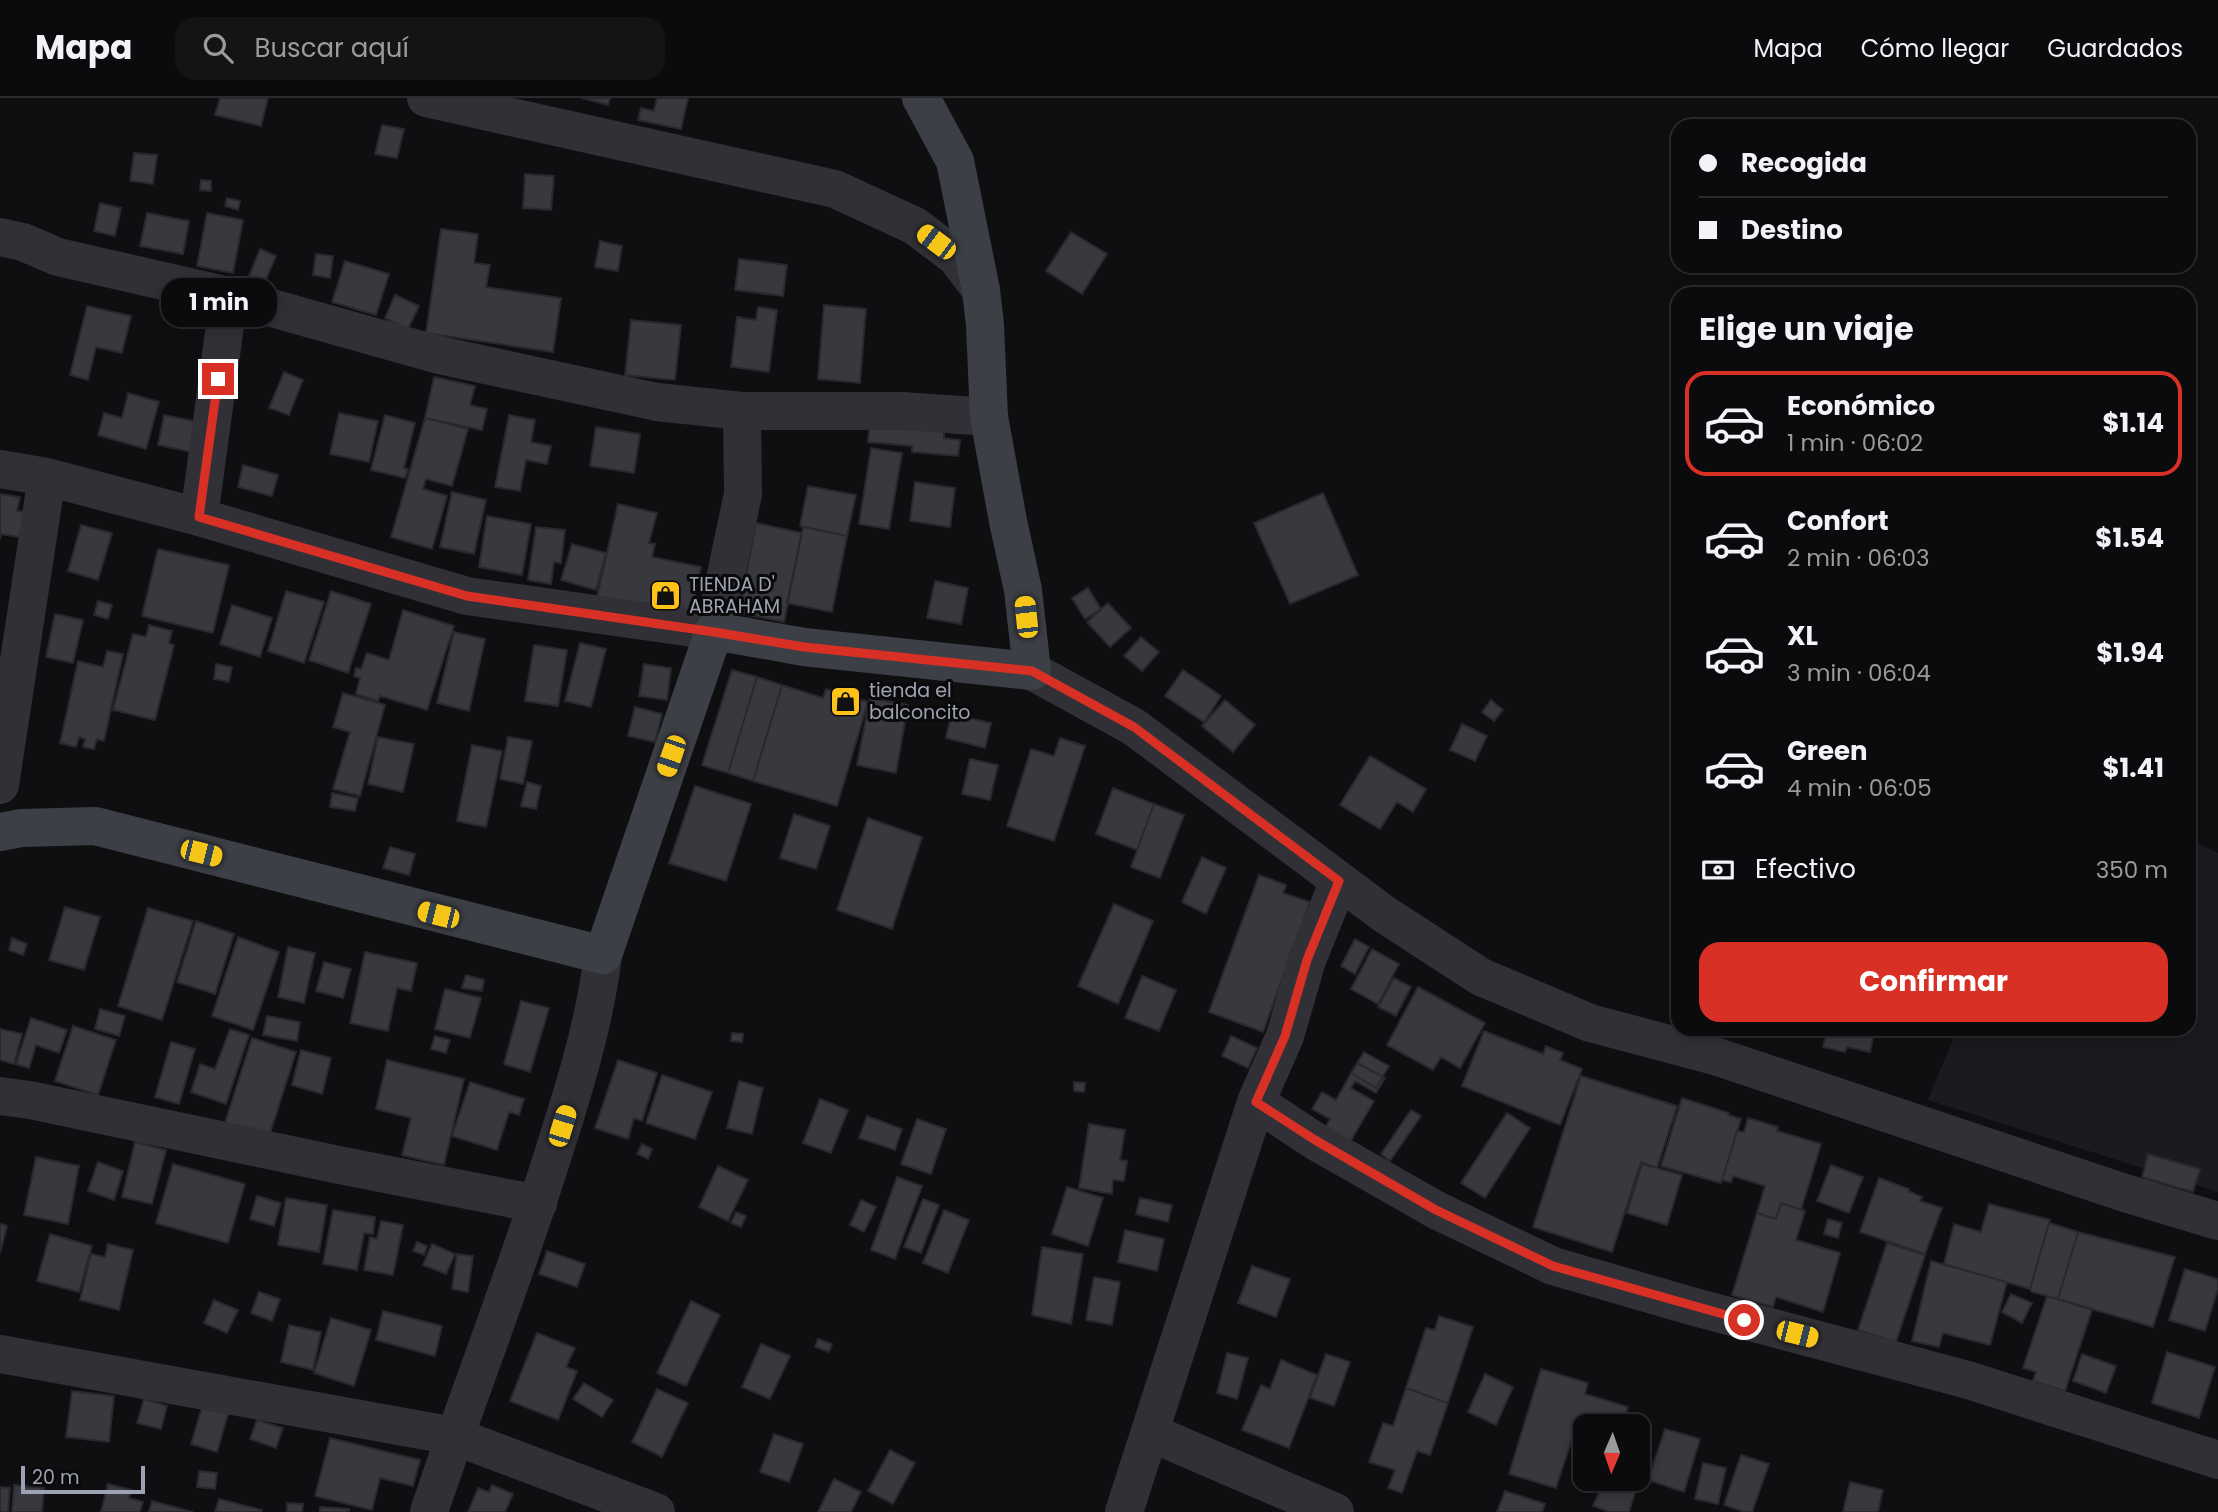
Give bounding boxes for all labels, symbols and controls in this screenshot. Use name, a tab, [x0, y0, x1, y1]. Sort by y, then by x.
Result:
search box	[175, 17, 665, 80]
text: Mapa	[35, 24, 133, 71]
icon: search	[199, 29, 237, 67]
text: Buscar aquí	[255, 30, 409, 66]
text: Mapa	[1753, 32, 1823, 65]
text: Cómo llegar	[1861, 32, 2009, 65]
text: Guardados	[2047, 32, 2183, 65]
text: Recogida	[1741, 145, 1867, 181]
text: Destino	[1741, 212, 1843, 248]
car	[913, 221, 960, 263]
callout: 1 min	[160, 278, 276, 327]
text: 1 min	[189, 286, 249, 318]
text: Elige un viaje	[1699, 306, 1914, 351]
route end	[202, 363, 234, 395]
text: Económico	[1787, 388, 1935, 424]
icon: car	[1703, 392, 1766, 455]
text: $1.14	[2102, 405, 2164, 441]
text: 1 min · 06:02	[1787, 427, 1923, 459]
text: Confort	[1787, 503, 1889, 539]
icon: car	[1703, 507, 1766, 570]
text: $1.54	[2095, 520, 2164, 556]
text: 2 min · 06:03	[1787, 542, 1930, 574]
place label: TIENDA D' ABRAHAM	[689, 571, 780, 620]
shop icon: TIENDA D' ABRAHAM	[649, 578, 683, 612]
car	[1014, 595, 1039, 639]
text: XL	[1787, 618, 1818, 654]
icon: car	[1703, 622, 1766, 685]
text: $1.94	[2096, 635, 2164, 671]
text: 3 min · 06:04	[1787, 657, 1931, 689]
place label: tienda el balconcito	[869, 677, 971, 726]
shop icon: tienda el balconcito	[829, 684, 863, 718]
car	[655, 733, 688, 779]
text: Green	[1787, 733, 1868, 769]
icon: car	[1703, 737, 1766, 800]
text: $1.41	[2102, 750, 2164, 786]
text: 4 min · 06:05	[1787, 772, 1932, 804]
car	[179, 838, 224, 868]
icon: cash	[1699, 851, 1737, 889]
text: Efectivo	[1755, 851, 1856, 887]
text: 350 m	[2096, 854, 2168, 886]
car	[416, 900, 461, 930]
button: Confirmar	[1699, 942, 2168, 1022]
car	[546, 1103, 579, 1149]
route start	[1728, 1304, 1760, 1336]
car	[1775, 1319, 1820, 1349]
north arrow	[1573, 1414, 1650, 1491]
map controls	[1573, 1414, 1650, 1491]
scale bar	[21, 1463, 145, 1495]
text: 20 m	[32, 1464, 80, 1491]

